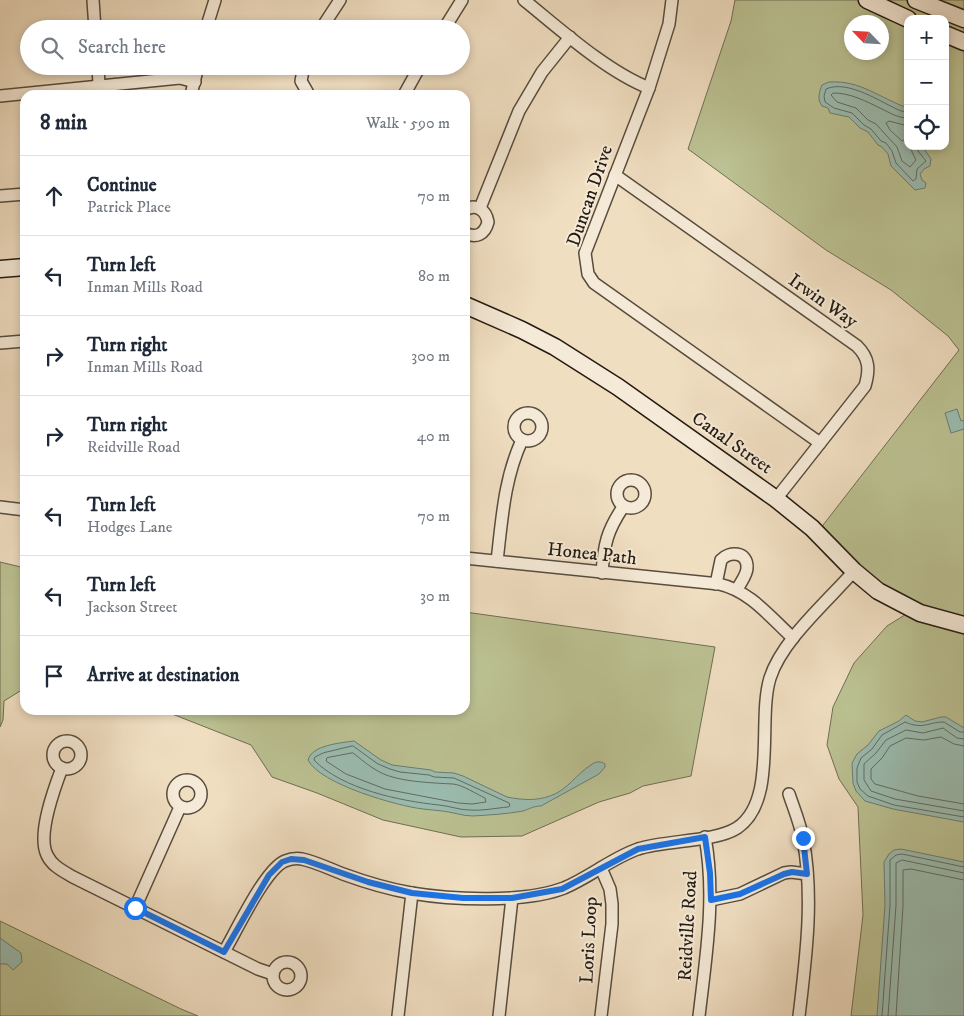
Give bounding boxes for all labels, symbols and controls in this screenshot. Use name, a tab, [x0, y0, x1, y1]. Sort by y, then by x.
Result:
north arrow	[844, 15, 889, 60]
map controls	[904, 15, 949, 150]
button: +	[904, 15, 949, 60]
search box	[20, 20, 470, 75]
icon: search	[38, 34, 66, 62]
text: Search here	[78, 36, 166, 59]
button: −	[904, 60, 949, 105]
button: locate	[904, 105, 949, 150]
text: 8 min	[40, 110, 87, 136]
text: Walk · 590 m	[366, 113, 450, 133]
street label: Duncan Drive	[562, 142, 618, 250]
text: Continue	[87, 174, 157, 197]
icon: ahead	[40, 182, 68, 210]
text: 70 m	[418, 186, 450, 206]
text: Patrick Place	[87, 197, 171, 217]
text: Turn left	[87, 254, 156, 277]
icon: left	[40, 262, 68, 290]
text: 80 m	[418, 266, 450, 286]
street label: Irwin Way	[784, 269, 863, 334]
text: Inman Mills Road	[87, 277, 203, 297]
text: Turn right	[87, 334, 167, 357]
icon: right	[40, 342, 68, 370]
text: 300 m	[411, 346, 450, 366]
text: Inman Mills Road	[87, 357, 203, 377]
street label: Canal Street	[687, 407, 777, 479]
text: Turn right	[87, 414, 167, 437]
icon: right	[40, 422, 68, 450]
text: 40 m	[417, 426, 450, 446]
text: Reidville Road	[87, 437, 180, 457]
text: Turn left	[87, 494, 156, 517]
icon: left	[40, 502, 68, 530]
text: 70 m	[418, 506, 450, 526]
text: Hodges Lane	[87, 517, 172, 537]
street label: Honea Path	[546, 538, 638, 570]
text: Turn left	[87, 574, 156, 597]
icon: left	[40, 582, 68, 610]
text: 30 m	[420, 586, 450, 606]
text: Jackson Street	[87, 597, 177, 617]
icon: arrive	[40, 662, 68, 690]
text: Arrive at destination	[87, 664, 239, 687]
route end	[792, 827, 815, 850]
street label: Reidville Road	[674, 870, 702, 982]
street label: Loris Loop	[575, 896, 603, 984]
route start	[124, 897, 147, 920]

